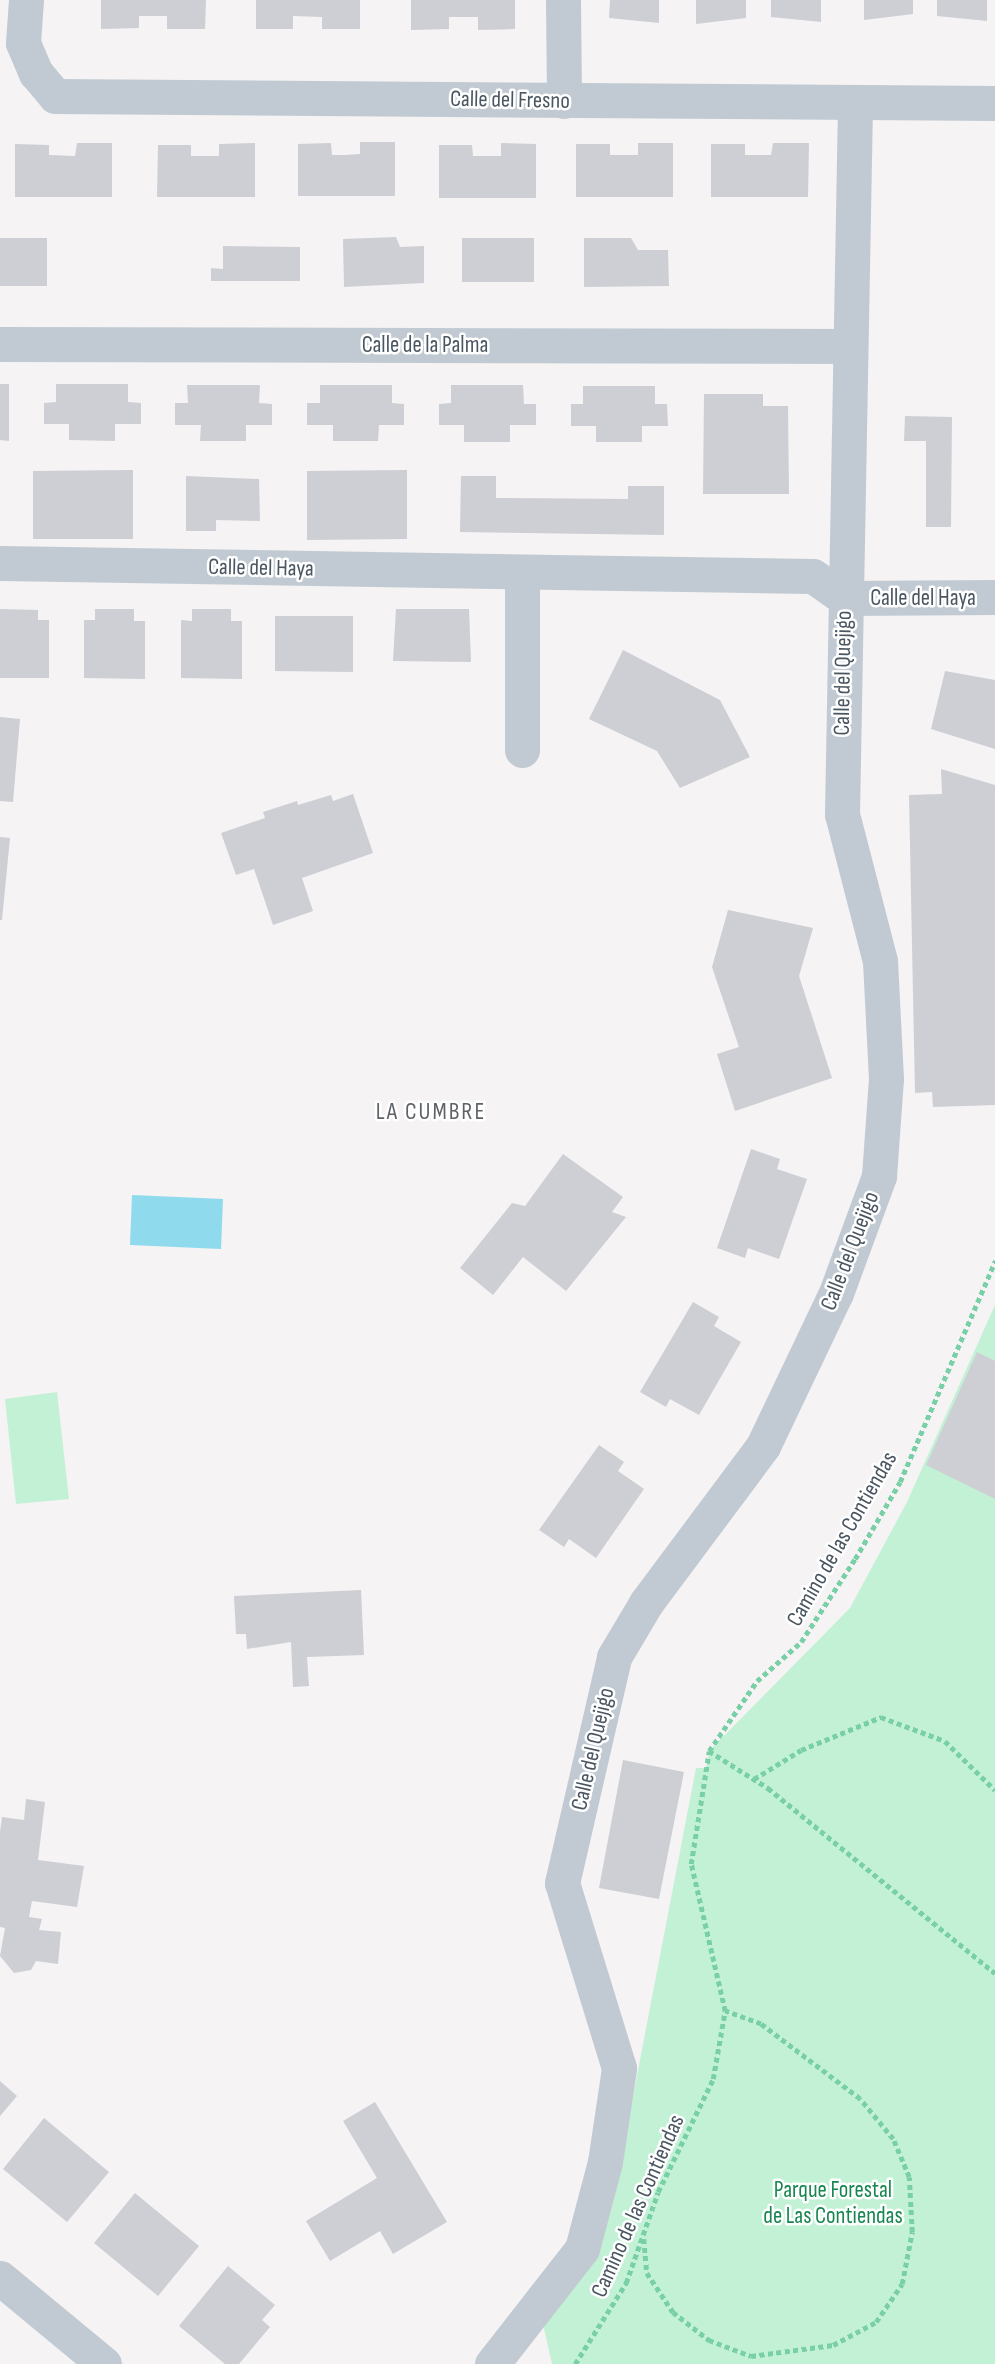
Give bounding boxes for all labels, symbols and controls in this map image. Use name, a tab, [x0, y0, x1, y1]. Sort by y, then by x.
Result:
street label: Calle del Fresno	[450, 85, 570, 115]
street label: Calle de la Palma	[362, 331, 488, 359]
street label: Calle del Haya	[208, 553, 314, 583]
street label: Calle del Haya	[870, 584, 976, 612]
street label: Calle del Quejigo	[828, 610, 858, 736]
district label: LA CUMBRE	[377, 1098, 485, 1126]
street label: Calle del Quejigo	[815, 1188, 885, 1314]
street label: Camino de las Contiendas	[781, 1447, 903, 1631]
street label: Calle del Quejigo	[565, 1685, 621, 1813]
street label: Camino de las Contiendas	[585, 2110, 691, 2302]
park label: Parque Forestal de Las Contiendas	[763, 2176, 903, 2230]

